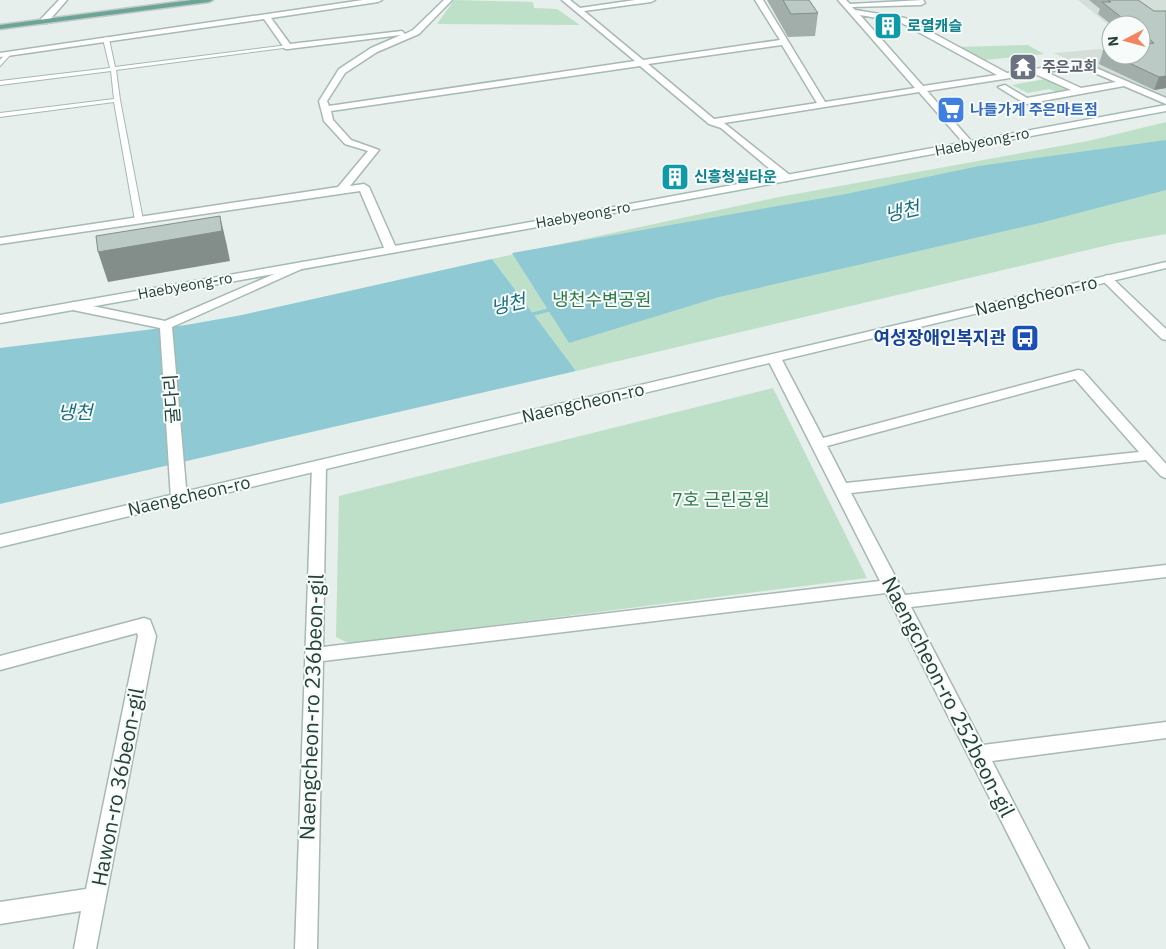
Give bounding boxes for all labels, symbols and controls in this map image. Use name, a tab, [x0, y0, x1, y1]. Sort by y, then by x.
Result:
building icon: 로열캐슬	[873, 11, 903, 41]
north arrow	[1101, 15, 1151, 65]
place label: 로열캐슬	[907, 16, 962, 35]
text: N	[1104, 35, 1123, 47]
temple icon: 주은교회	[1008, 52, 1038, 82]
place label: 주은교회	[1042, 57, 1097, 76]
supermarket icon: 나들가게 주은마트점	[936, 95, 966, 125]
place label: 나들가게 주은마트점	[970, 100, 1098, 119]
street label: Haebyeong-ro	[933, 123, 1031, 160]
building icon: 신흥청실타운	[660, 162, 690, 192]
place label: 신흥청실타운	[694, 167, 777, 186]
water label: 냉천	[882, 195, 923, 227]
street label: Haebyeong-ro	[534, 197, 632, 232]
street label: Haebyeong-ro	[136, 268, 234, 303]
street label: Naengcheon-ro	[972, 270, 1099, 321]
water label: 냉천	[488, 288, 529, 320]
park label: 냉천수변공원	[552, 288, 652, 311]
bus stop icon: 여성장애인복지관	[1010, 323, 1040, 353]
place label: 여성장애인복지관	[874, 326, 1006, 349]
street label: 굴다리	[158, 373, 185, 425]
street label: Naengcheon-ro	[519, 377, 646, 428]
water label: 냉천	[58, 400, 94, 424]
street label: Naengcheon-ro	[125, 470, 252, 521]
park label: 7호 근린공원	[672, 488, 770, 511]
street label: Naengcheon-ro 252beon-gil	[876, 571, 1022, 822]
street label: Naengcheon-ro 236beon-gil	[292, 573, 330, 841]
street label: Hawon-ro 36beon-gil	[84, 685, 150, 888]

